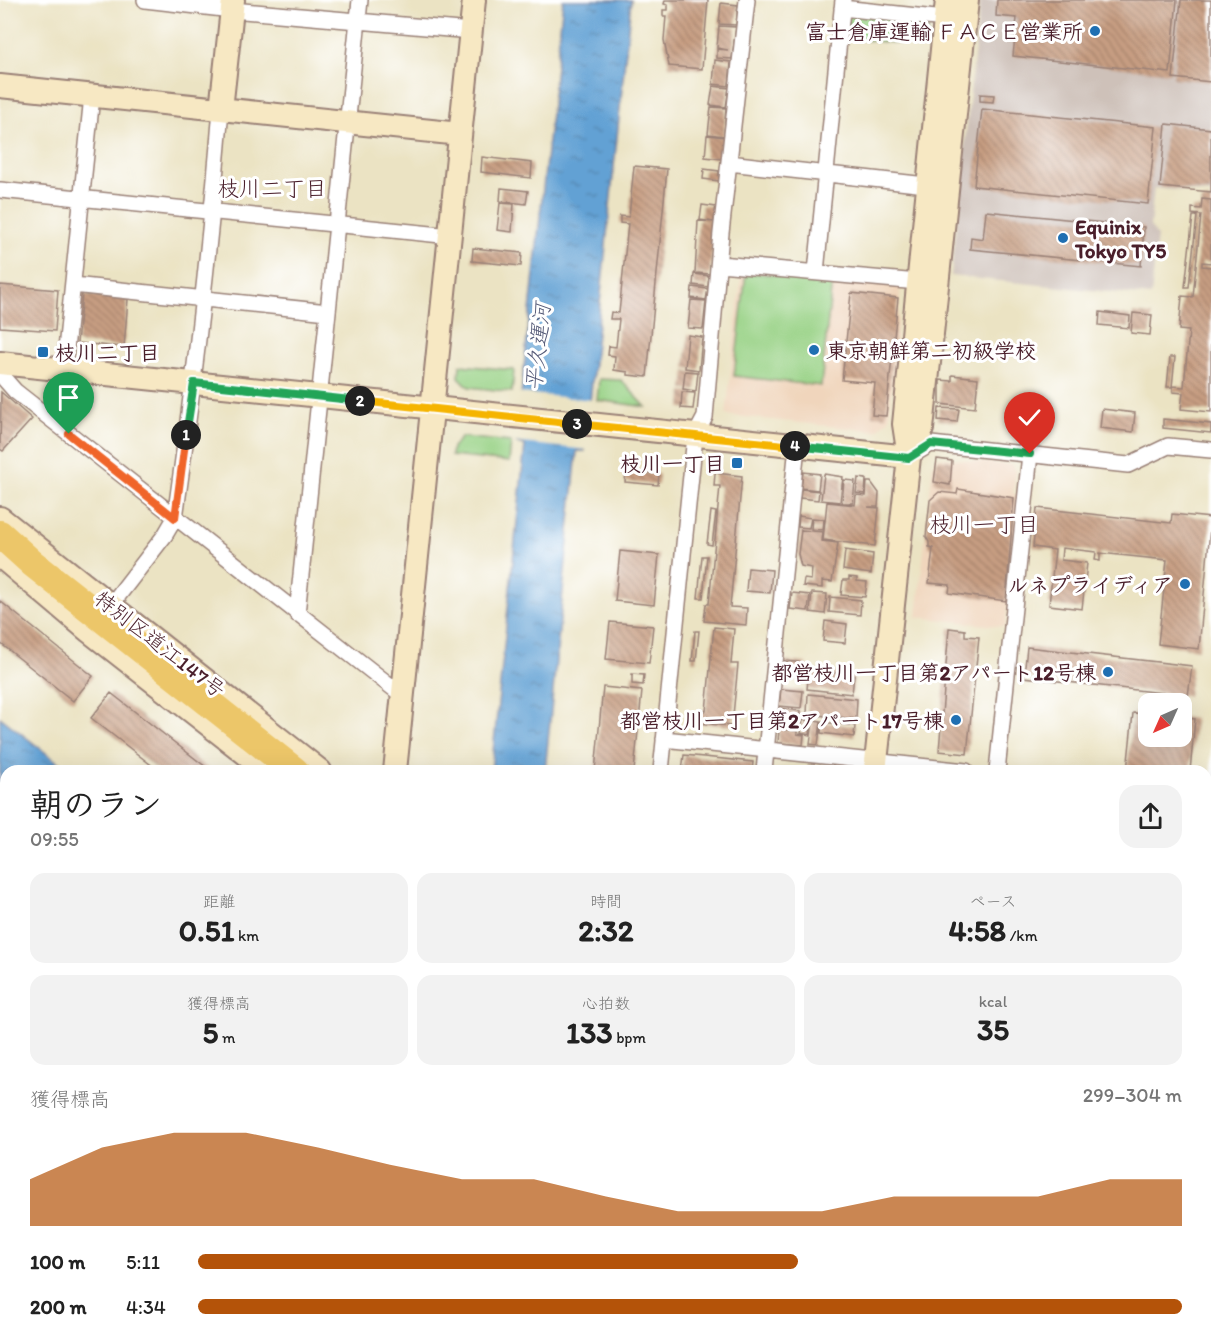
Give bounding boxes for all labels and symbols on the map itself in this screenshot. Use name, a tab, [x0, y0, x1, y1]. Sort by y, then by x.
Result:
place label: 富士倉庫運輸 ＦＡＣＥ営業所	[805, 19, 1083, 44]
marker: 富士倉庫運輸 ＦＡＣＥ営業所	[1088, 24, 1102, 38]
district label: 枝川二丁目	[217, 175, 327, 202]
place label: Equinix Tokyo TY5	[1074, 214, 1166, 264]
marker: Equinix Tokyo TY5	[1056, 231, 1070, 245]
water label: 平久運河	[520, 299, 556, 392]
place label: 東京朝鮮第二初級学校	[826, 338, 1036, 363]
place label: 枝川二丁目	[55, 340, 160, 365]
marker: 東京朝鮮第二初級学校	[807, 343, 821, 357]
marker: 枝川二丁目	[36, 345, 50, 359]
pin	[43, 372, 94, 434]
pin: 2	[345, 386, 375, 416]
pin	[1004, 392, 1055, 454]
pin: 3	[562, 409, 592, 439]
pin: 1	[171, 420, 201, 450]
pin: 4	[780, 431, 810, 461]
place label: 枝川一丁目	[620, 451, 725, 476]
marker: 枝川一丁目	[730, 456, 744, 470]
district label: 枝川一丁目	[929, 511, 1039, 538]
place label: ルネプライディア	[1008, 572, 1173, 597]
marker: ルネプライディア	[1178, 577, 1192, 591]
street label: 特別区道江147号	[90, 585, 230, 703]
place label: 都営枝川一丁目第2アパート12号棟	[771, 660, 1096, 685]
marker: 都営枝川一丁目第2アパート12号棟	[1101, 665, 1115, 679]
north arrow	[1138, 693, 1192, 747]
place label: 都営枝川一丁目第2アパート17号棟	[620, 708, 944, 733]
marker: 都営枝川一丁目第2アパート17号棟	[949, 713, 963, 727]

